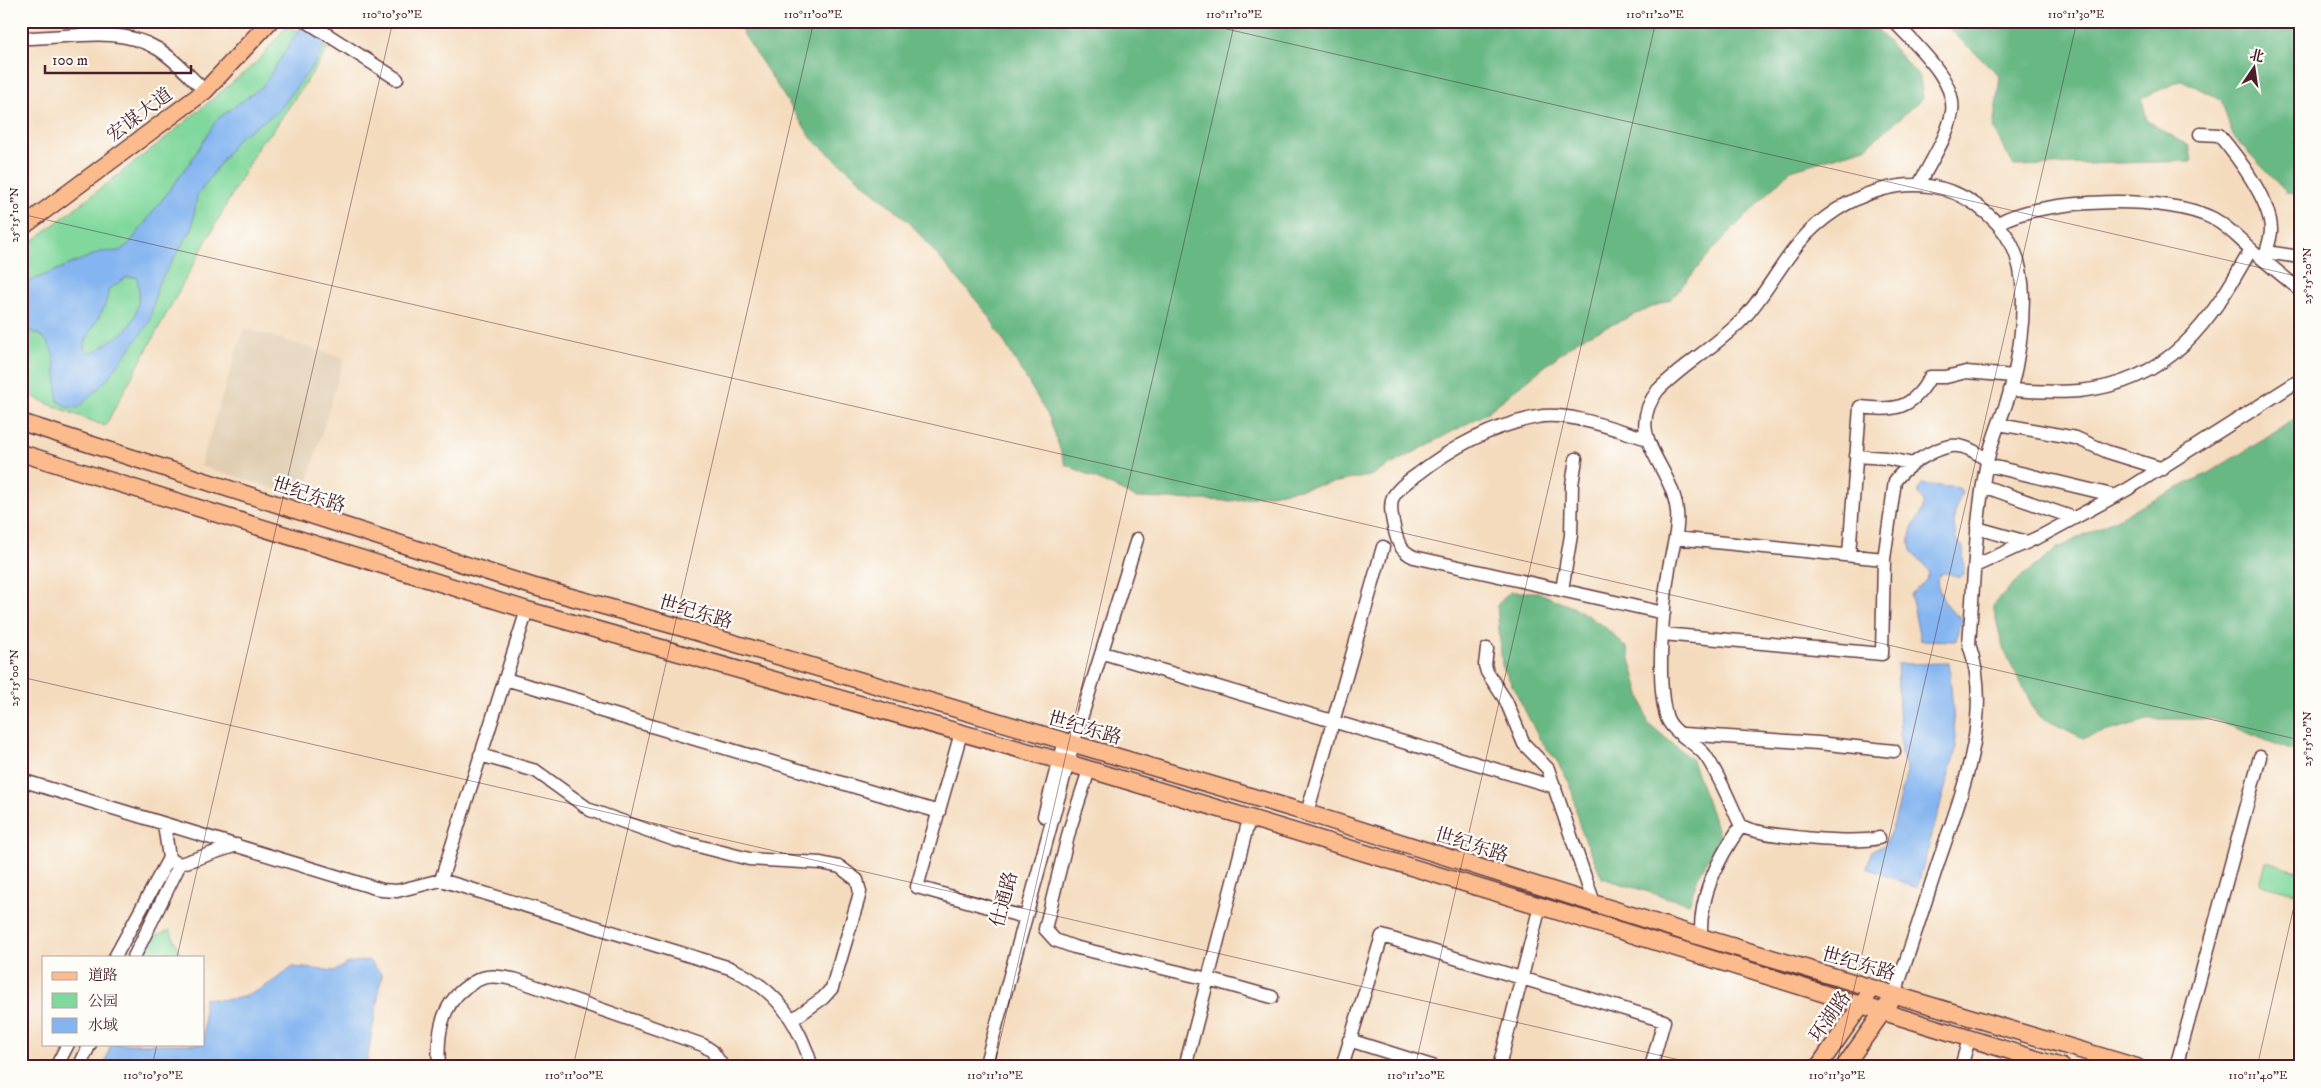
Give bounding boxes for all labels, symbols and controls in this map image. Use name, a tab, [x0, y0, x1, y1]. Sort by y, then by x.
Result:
text: 110°10'50"E	[362, 7, 422, 22]
text: 110°11'00"E	[784, 7, 843, 22]
text: 110°11'10"E	[1206, 7, 1263, 22]
text: 110°11'20"E	[1626, 7, 1684, 22]
text: 110°11'30"E	[2048, 7, 2105, 22]
scale bar	[45, 42, 191, 74]
north arrow	[2228, 42, 2278, 92]
text: 北	[2248, 46, 2266, 67]
text: 100 m	[52, 51, 88, 70]
street label: 宏谋大道	[103, 83, 177, 147]
text: 25°15'10"N	[7, 187, 22, 243]
text: 25°15'20"N	[2300, 247, 2315, 305]
street label: 世纪东路	[269, 473, 348, 518]
street label: 世纪东路	[656, 591, 735, 634]
text: 25°15'00"N	[7, 649, 22, 707]
street label: 世纪东路	[1045, 707, 1124, 750]
text: 25°15'10"N	[2300, 711, 2315, 767]
street label: 世纪东路	[1432, 823, 1511, 868]
street label: 仕通路	[986, 869, 1023, 930]
street label: 世纪东路	[1819, 943, 1898, 986]
legend	[42, 956, 205, 1046]
text: 道路	[88, 966, 118, 985]
street label: 环湖路	[1804, 987, 1856, 1047]
text: 公园	[88, 992, 118, 1011]
text: 水域	[88, 1016, 118, 1035]
text: 110°10'50"E	[123, 1068, 183, 1083]
text: 110°11'00"E	[545, 1068, 604, 1083]
text: 110°11'10"E	[967, 1068, 1024, 1083]
text: 110°11'20"E	[1387, 1068, 1445, 1083]
text: 110°11'30"E	[1809, 1068, 1866, 1083]
text: 110°11'40"E	[2229, 1068, 2288, 1083]

